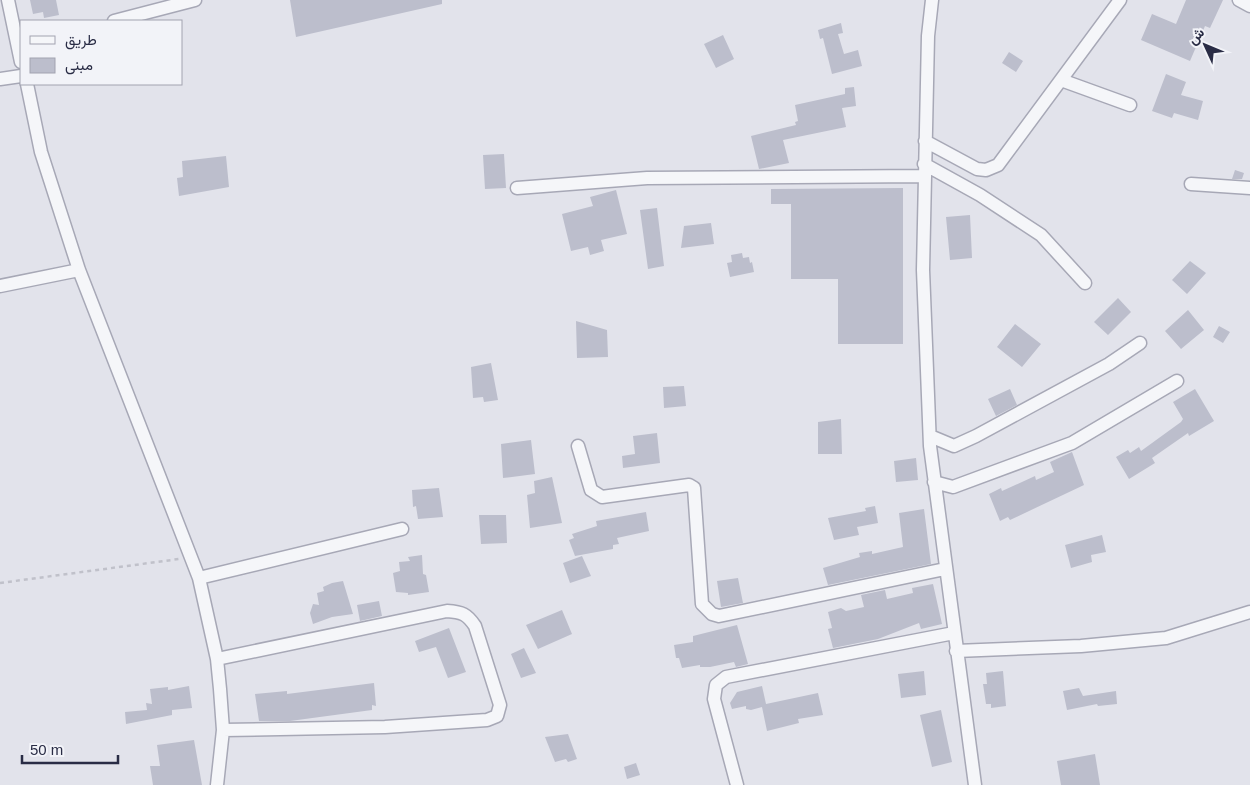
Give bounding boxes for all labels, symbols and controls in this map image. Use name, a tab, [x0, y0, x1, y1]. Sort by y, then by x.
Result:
legend	[20, 20, 182, 85]
north arrow	[1180, 20, 1230, 70]
text: ش	[1184, 24, 1208, 48]
text: طريق	[65, 31, 97, 50]
text: مبنى	[65, 56, 93, 75]
scale bar	[22, 732, 119, 764]
text: 50 m	[30, 741, 63, 758]

